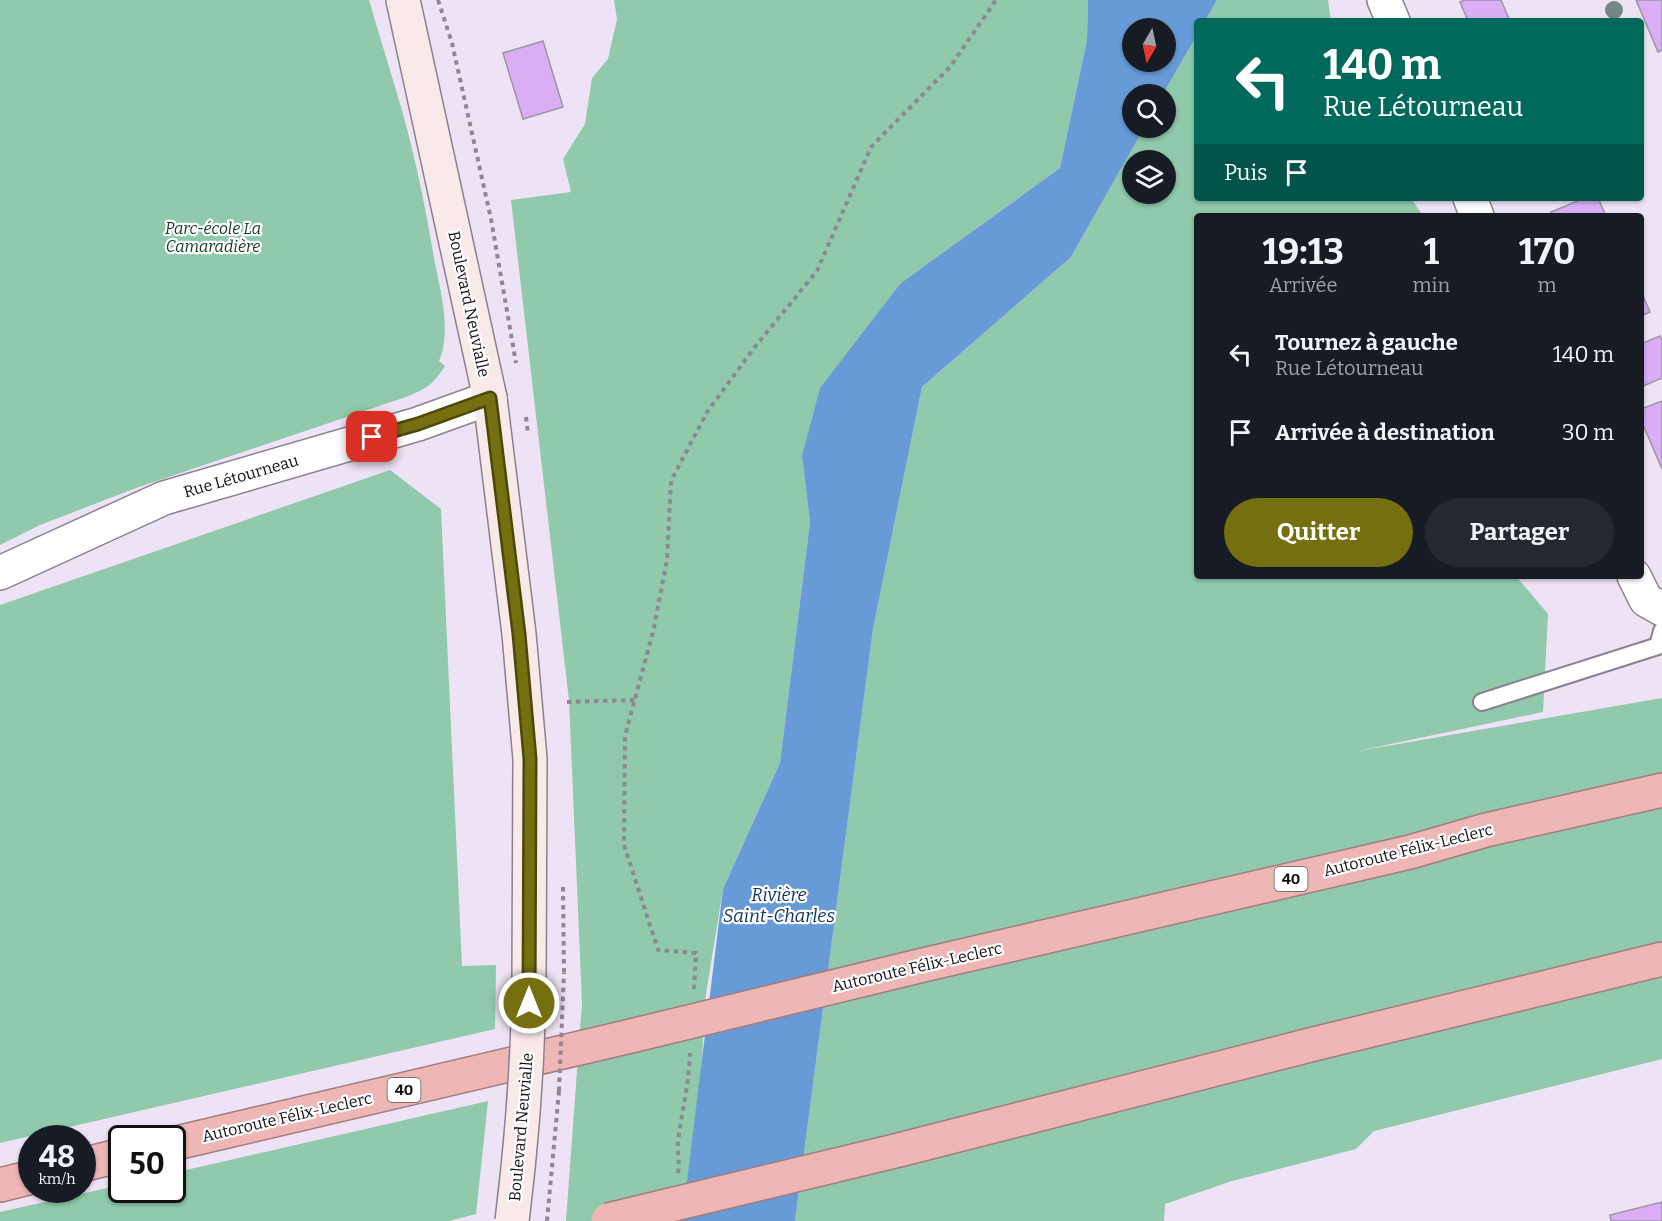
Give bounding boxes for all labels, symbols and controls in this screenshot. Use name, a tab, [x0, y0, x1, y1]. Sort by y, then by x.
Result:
north arrow	[1122, 18, 1176, 72]
map controls	[1122, 18, 1176, 204]
text: 140 m	[1323, 40, 1441, 90]
icon: left	[1224, 42, 1302, 120]
button: search	[1122, 84, 1176, 138]
text: Rue Létourneau	[1323, 91, 1523, 123]
button: layers	[1122, 150, 1176, 204]
icon: arrive	[1280, 156, 1313, 189]
text: Puis	[1224, 159, 1268, 186]
park label: Parc-école La Camaradière	[165, 219, 261, 256]
street label: Boulevard Neuvialle	[444, 229, 494, 379]
text: 19:13	[1262, 230, 1344, 274]
text: 1	[1424, 230, 1439, 274]
text: 170	[1519, 230, 1576, 274]
text: Arrivée	[1269, 273, 1338, 297]
text: min	[1412, 273, 1450, 297]
text: m	[1538, 273, 1557, 297]
text: Tournez à gauche	[1275, 329, 1458, 356]
icon: left	[1224, 338, 1257, 371]
text: 140 m	[1553, 341, 1614, 368]
text: Rue Létourneau	[1275, 356, 1423, 380]
pin	[346, 411, 397, 462]
icon: arrive	[1224, 416, 1257, 449]
text: Arrivée à destination	[1275, 419, 1495, 446]
text: 30 m	[1562, 419, 1614, 446]
icon: arrive	[355, 420, 388, 453]
street label: Rue Létourneau	[181, 450, 301, 501]
button: Quitter	[1224, 498, 1413, 567]
button: Partager	[1425, 498, 1614, 567]
street label: Autoroute Félix-Leclerc	[1321, 820, 1495, 880]
road number: 40	[1274, 867, 1308, 891]
water label: Rivière Saint-Charles	[723, 884, 835, 927]
street label: Autoroute Félix-Leclerc	[830, 938, 1004, 996]
position arrow	[497, 971, 561, 1035]
street label: Boulevard Neuvialle	[505, 1052, 537, 1202]
road number: 40	[388, 1078, 420, 1102]
street label: Autoroute Félix-Leclerc	[200, 1088, 374, 1146]
speed limit sign: 50	[108, 1125, 186, 1203]
text: 48	[39, 1139, 75, 1175]
text: km/h	[38, 1170, 76, 1188]

